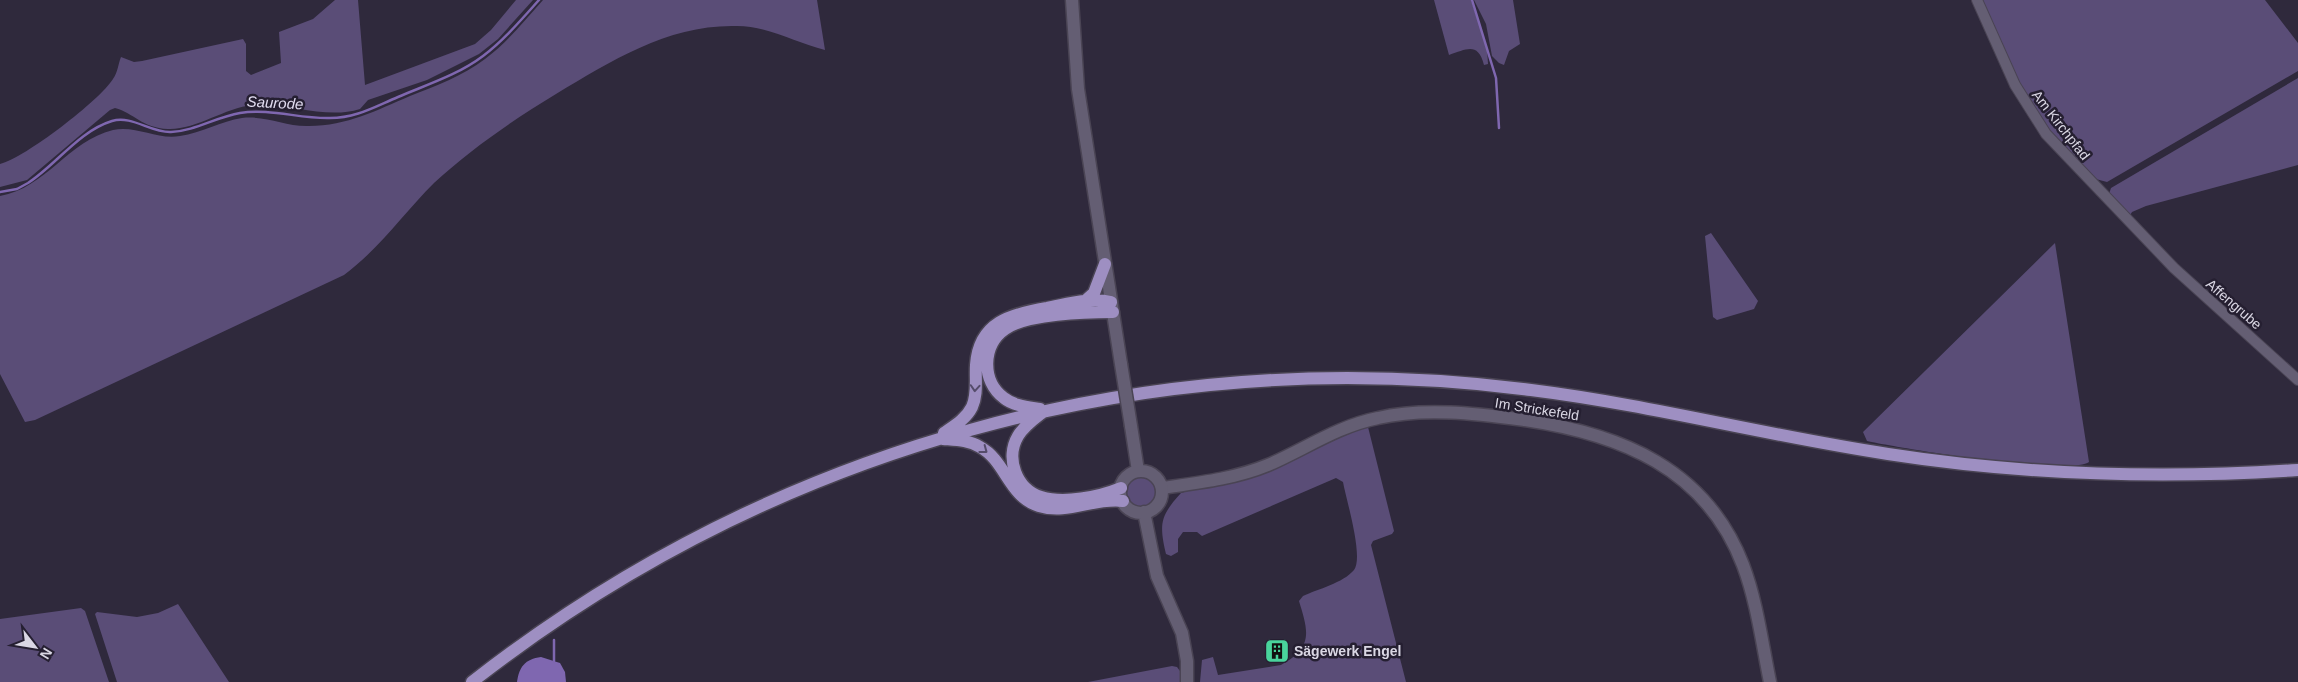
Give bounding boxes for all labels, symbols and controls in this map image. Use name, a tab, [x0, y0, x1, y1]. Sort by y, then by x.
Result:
street label: Am Kirchpfad	[2029, 87, 2093, 163]
water label: Saurode	[246, 93, 304, 112]
street label: Affengrube	[2203, 276, 2265, 333]
one-way arrow	[970, 384, 981, 392]
street label: Im Strickefeld	[1494, 394, 1580, 424]
one-way arrow	[978, 444, 988, 453]
north arrow	[10, 622, 60, 672]
building icon: Sägewerk Engel	[1264, 638, 1290, 664]
place label: Sägewerk Engel	[1294, 643, 1401, 659]
text: N	[37, 645, 56, 662]

